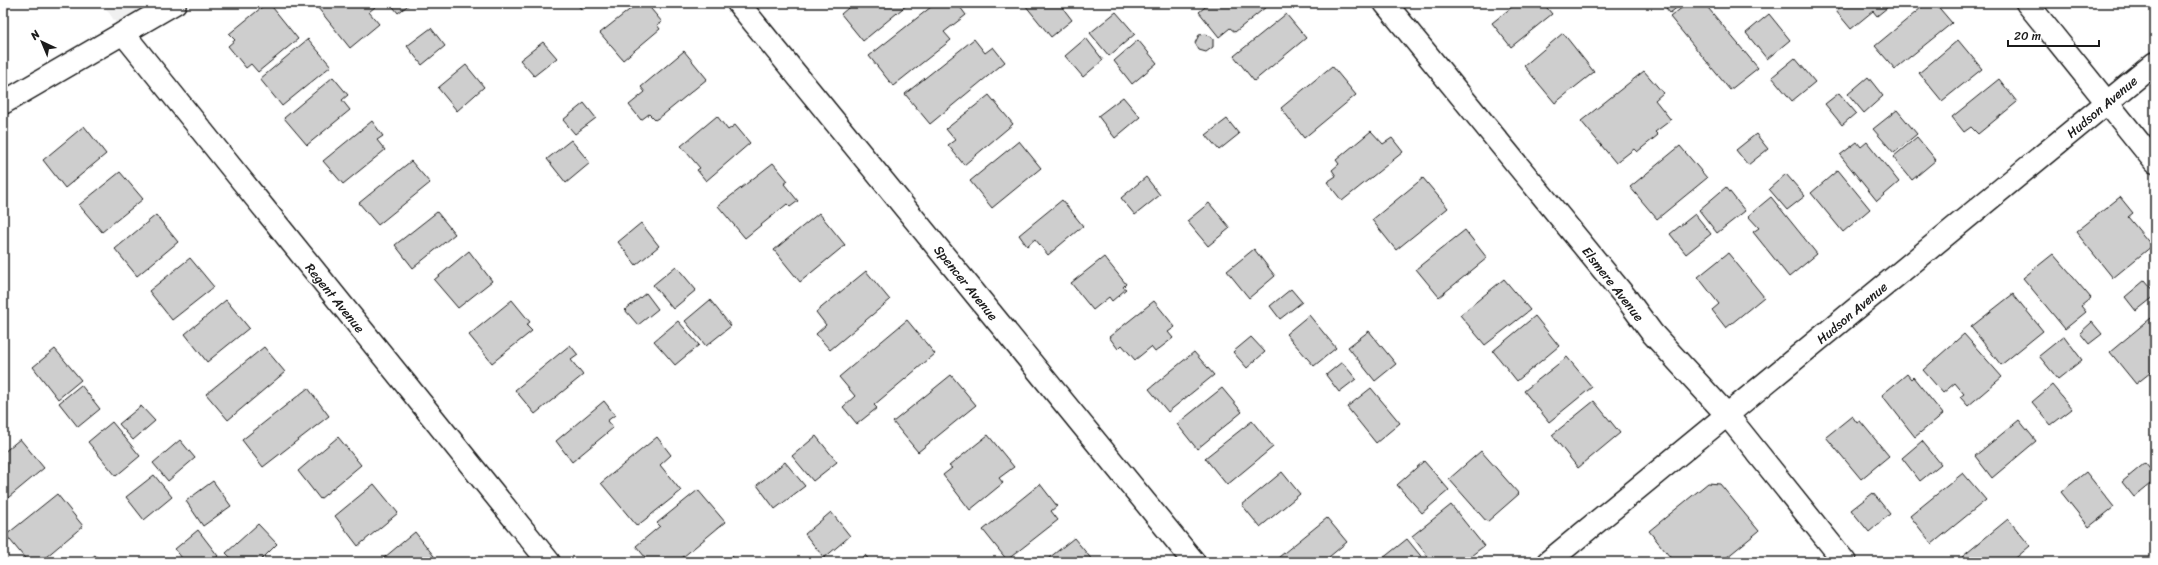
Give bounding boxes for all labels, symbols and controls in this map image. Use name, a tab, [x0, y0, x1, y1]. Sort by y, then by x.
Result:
north arrow	[22, 22, 62, 62]
scale bar	[2008, 22, 2099, 48]
text: N	[25, 25, 45, 45]
text: 20 m	[2014, 25, 2041, 47]
street label: Hudson Avenue	[2061, 70, 2143, 144]
street label: Spencer Avenue	[928, 240, 1004, 326]
street label: Elsmere Avenue	[1576, 241, 1650, 327]
street label: Regent Avenue	[299, 258, 371, 338]
street label: Hudson Avenue	[1811, 276, 1893, 350]

